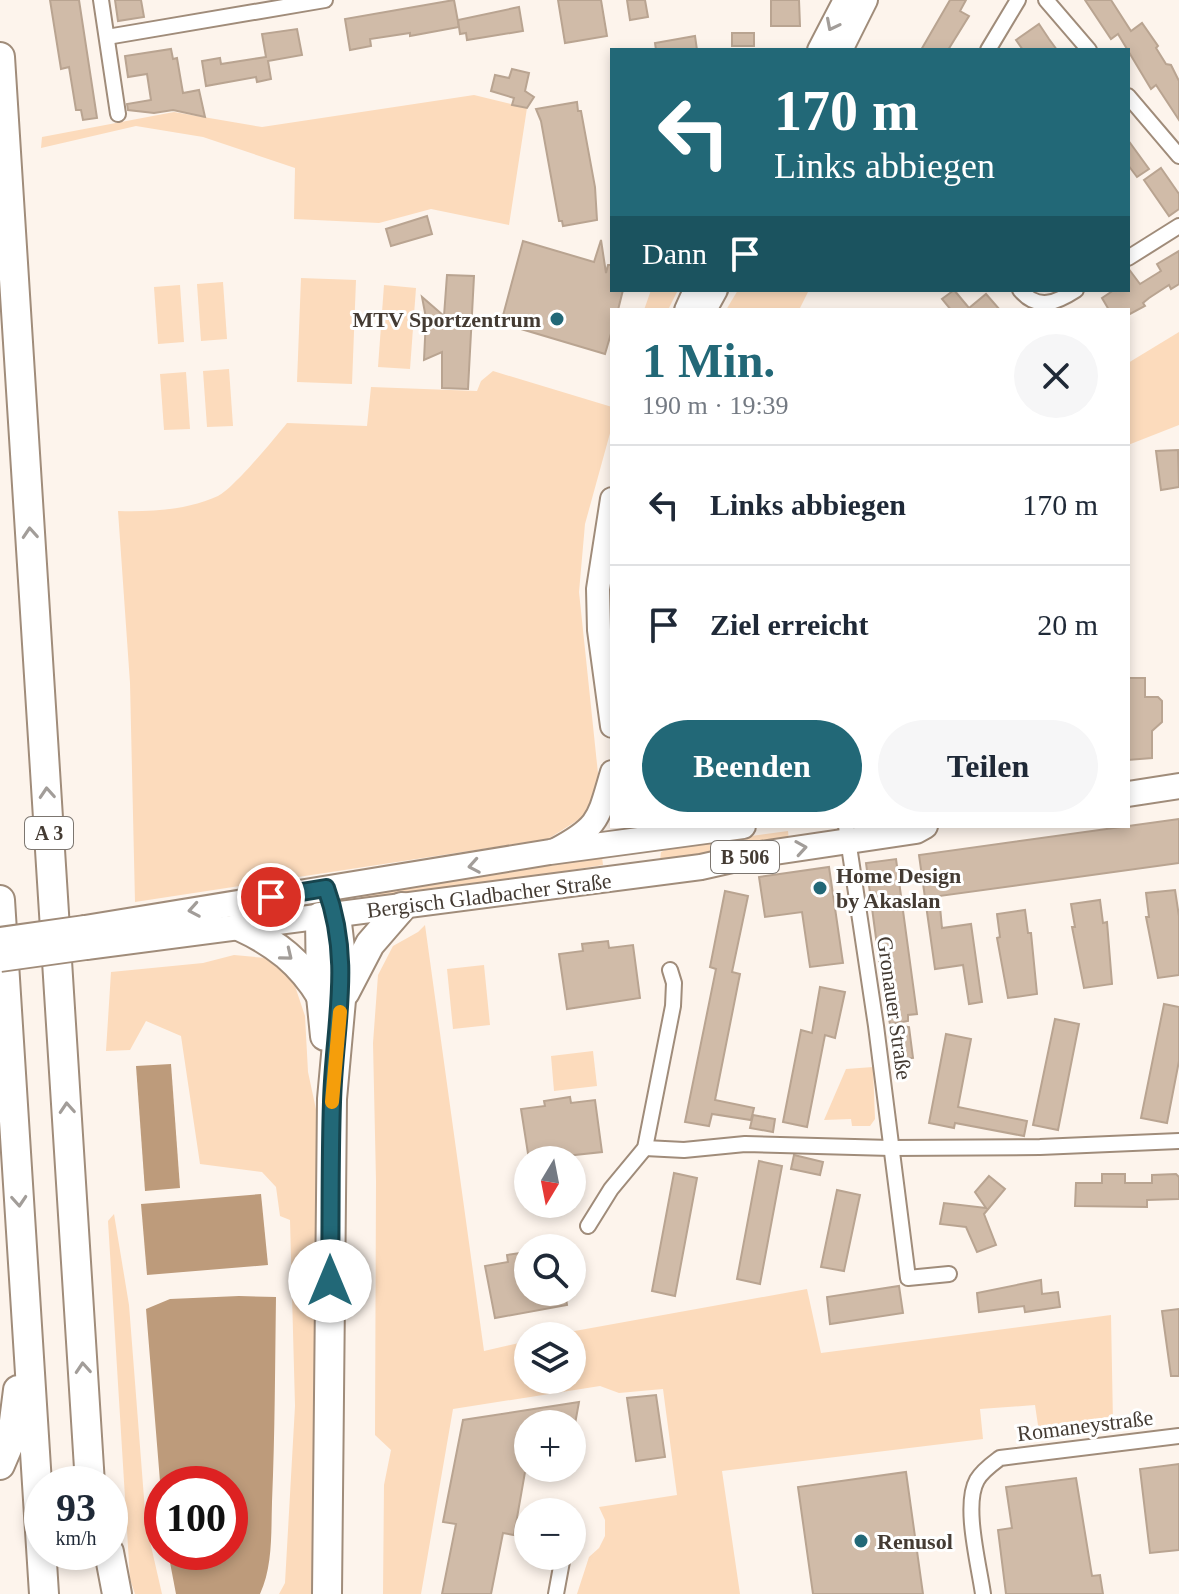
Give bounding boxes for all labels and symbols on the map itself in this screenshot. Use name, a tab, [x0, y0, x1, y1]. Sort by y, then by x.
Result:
one-way arrow	[827, 17, 842, 31]
place label: MTV Sportzentrum	[353, 307, 541, 332]
marker: MTV Sportzentrum	[548, 310, 566, 328]
one-way arrow	[22, 527, 39, 540]
one-way arrow	[38, 786, 55, 799]
road number: A 3	[25, 817, 73, 849]
one-way arrow	[794, 840, 808, 857]
road number: B 506	[711, 841, 779, 873]
one-way arrow	[467, 856, 480, 873]
pin	[237, 863, 305, 931]
place label: Home Design by Akaslan	[836, 863, 961, 913]
street label: Bergisch Gladbacher Straße	[365, 868, 613, 923]
marker: Home Design by Akaslan	[811, 879, 829, 897]
one-way arrow	[188, 901, 201, 918]
street label: Gronauer Straße	[872, 935, 917, 1081]
one-way arrow	[278, 945, 292, 960]
one-way arrow	[59, 1101, 76, 1114]
north arrow	[514, 1146, 586, 1218]
one-way arrow	[10, 1195, 27, 1208]
position arrow	[288, 1239, 372, 1323]
one-way arrow	[75, 1361, 92, 1374]
street label: Romaneystraße	[1016, 1405, 1155, 1446]
speed limit sign: 100	[144, 1466, 248, 1570]
place label: Renusol	[877, 1529, 953, 1554]
marker: Renusol	[852, 1532, 870, 1550]

